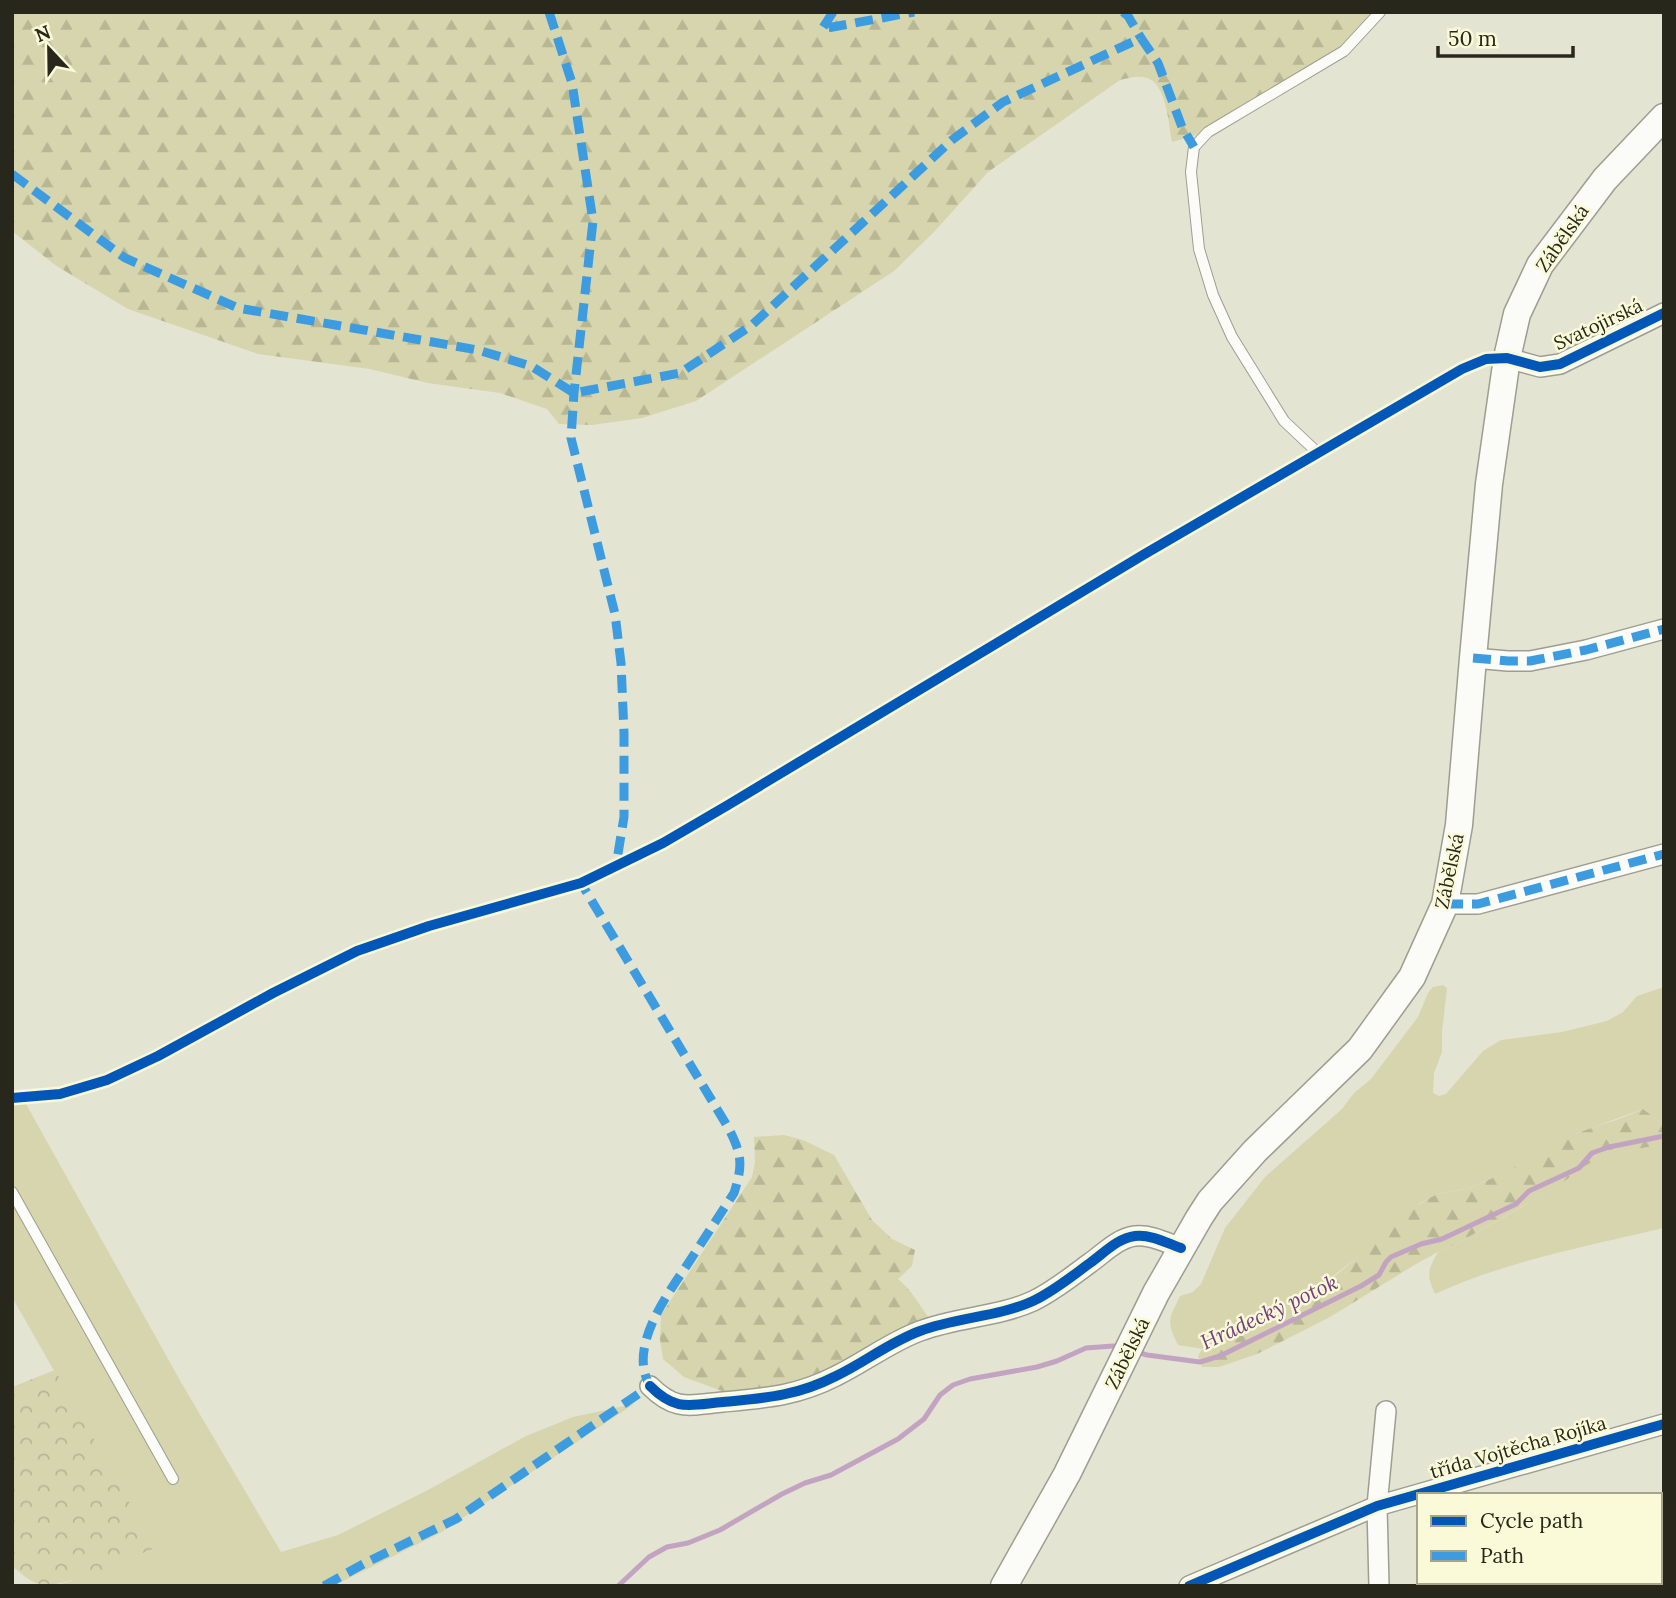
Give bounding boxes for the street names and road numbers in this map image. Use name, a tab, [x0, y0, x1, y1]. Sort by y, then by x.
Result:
street label: Zábělská	[1530, 200, 1594, 276]
street label: Svatojirská	[1550, 293, 1647, 355]
street label: Zábělská	[1429, 831, 1469, 911]
street label: Zábělská	[1099, 1313, 1155, 1393]
street label: třída Vojtěcha Rojíka	[1427, 1410, 1609, 1484]

